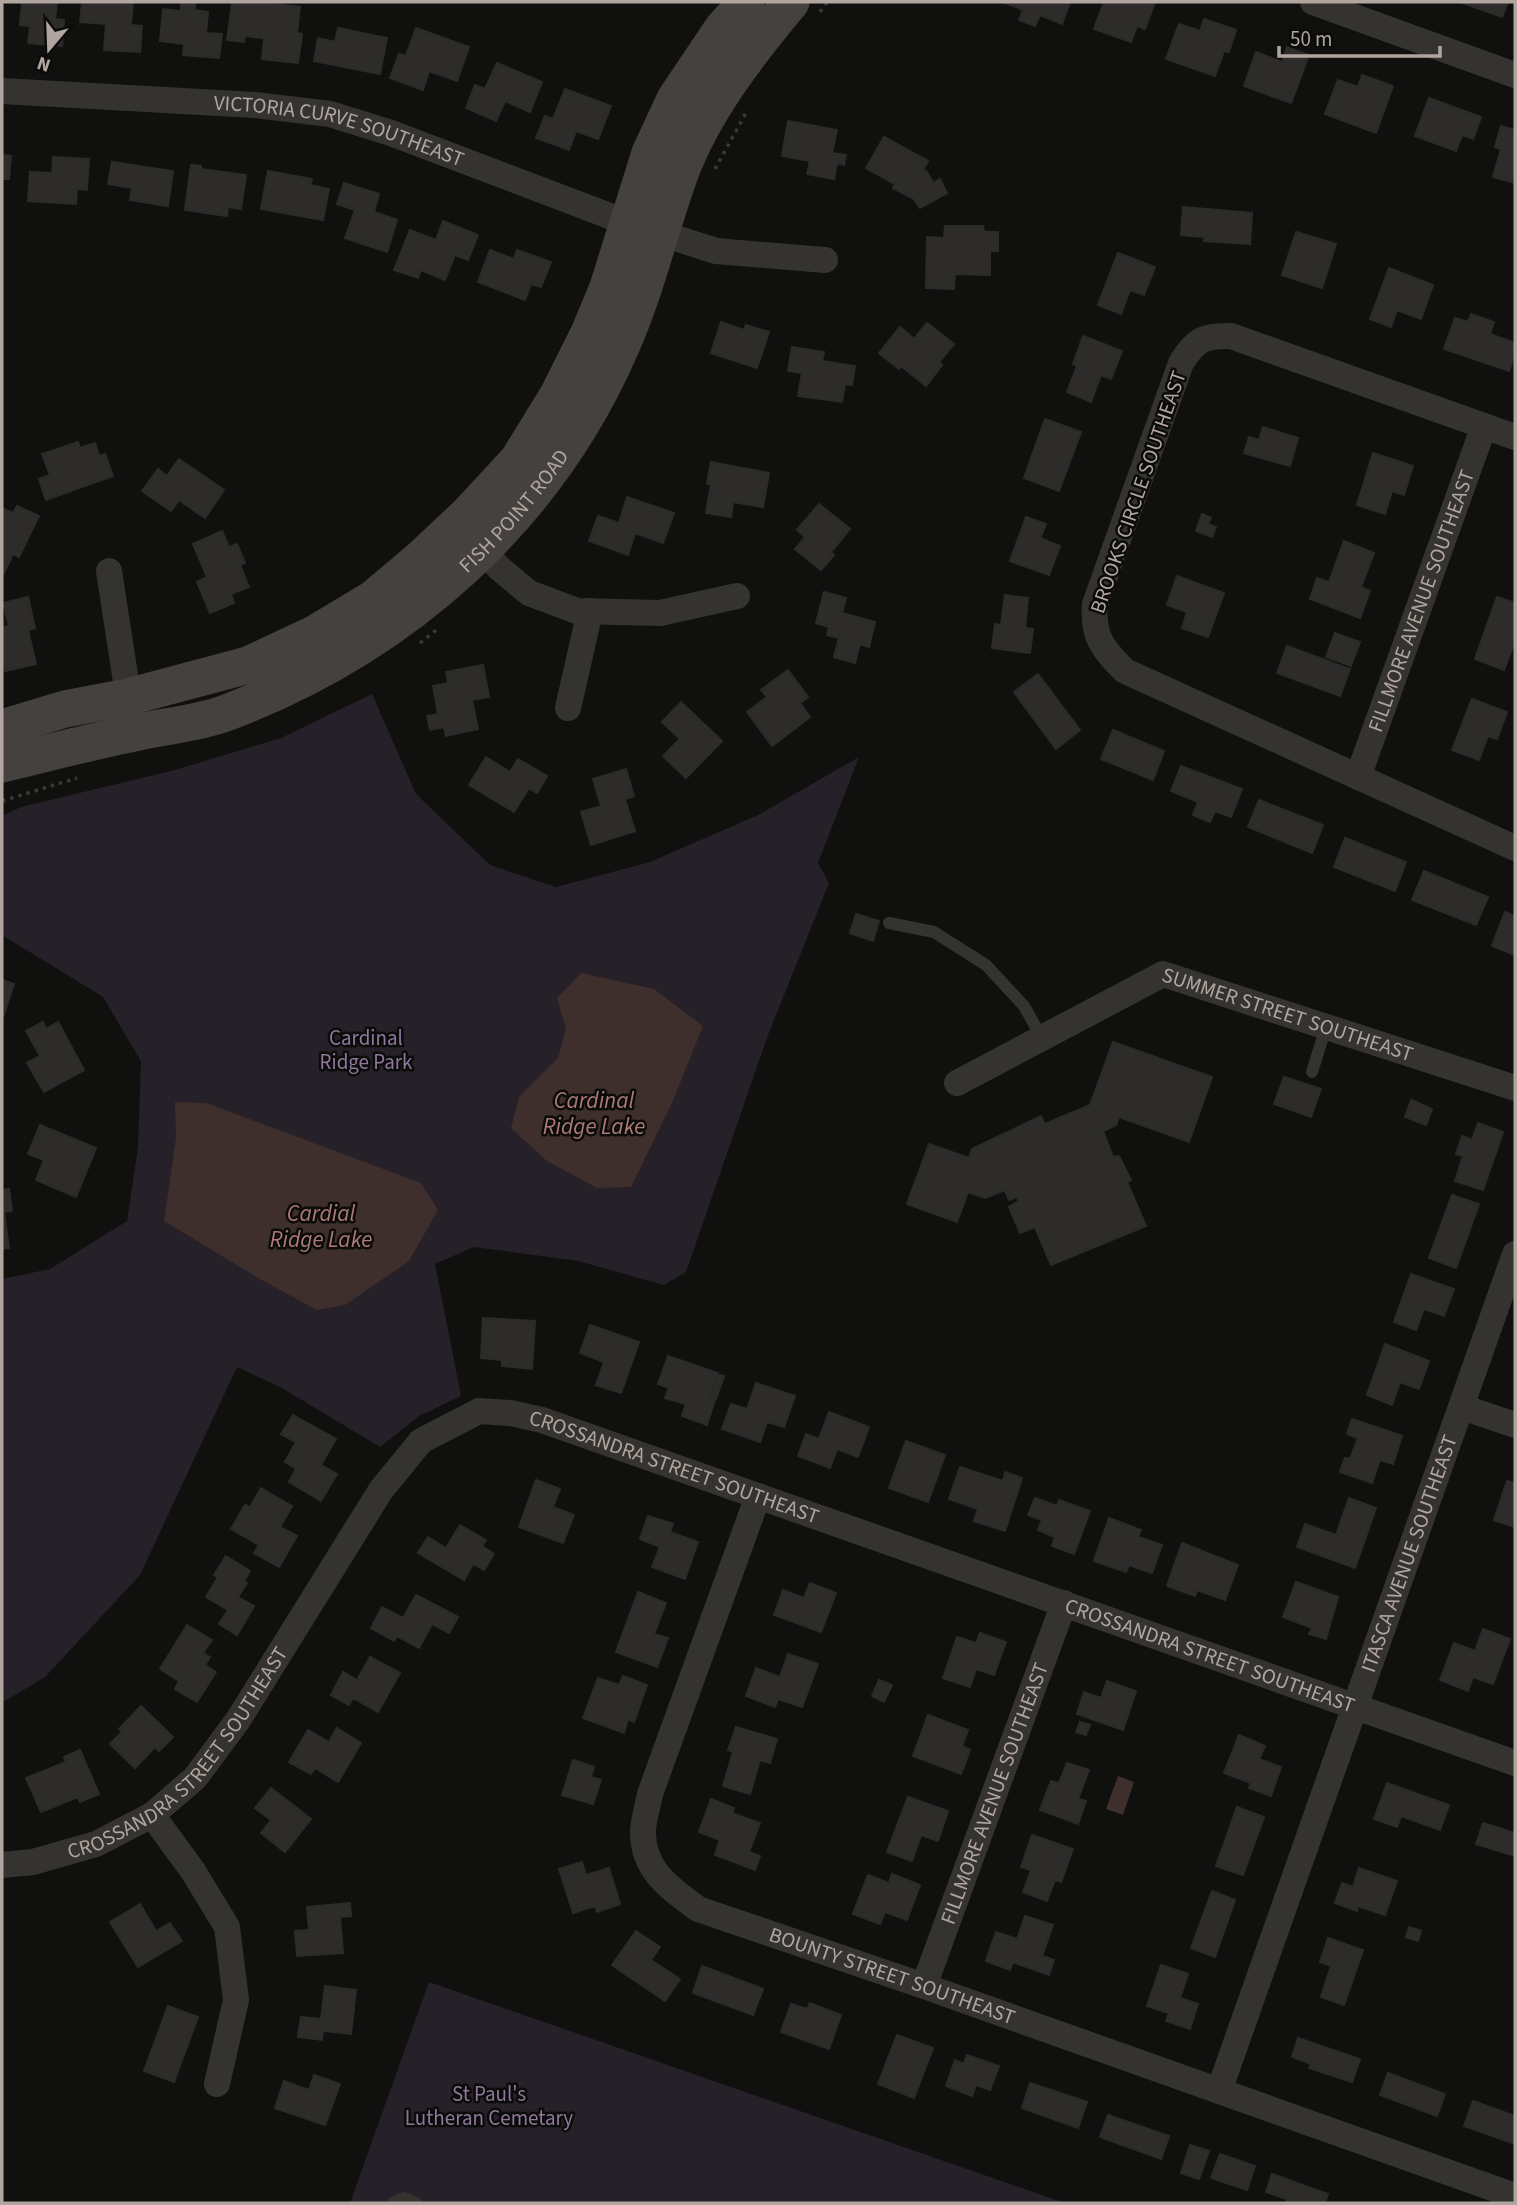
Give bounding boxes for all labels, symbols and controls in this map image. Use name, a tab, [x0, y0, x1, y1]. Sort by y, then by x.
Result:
north arrow	[14, 14, 84, 84]
scale bar	[1279, 14, 1440, 58]
text: 50 m	[1290, 24, 1332, 54]
text: N	[34, 49, 54, 78]
street label: VICTORIA CURVE SOUTHEAST	[213, 88, 468, 174]
street label: BROOKS CIRCLE SOUTHEAST	[1082, 367, 1194, 617]
street label: FISH POINT ROAD	[452, 443, 576, 580]
street label: FILLMORE AVENUE SOUTHEAST	[1360, 466, 1482, 736]
street label: SUMMER STREET SOUTHEAST	[1158, 960, 1417, 1069]
park label: Cardinal Ridge Park	[320, 1023, 413, 1077]
water label: Cardinal Ridge Lake	[543, 1084, 645, 1143]
water label: Cardial Ridge Lake	[270, 1197, 372, 1256]
street label: CROSSANDRA STREET SOUTHEAST	[527, 1403, 823, 1531]
street label: ITASCA AVENUE SOUTHEAST	[1353, 1431, 1465, 1676]
street label: CROSSANDRA STREET SOUTHEAST	[1061, 1591, 1359, 1720]
street label: CROSSANDRA STREET SOUTHEAST	[64, 1641, 295, 1866]
street label: FILLMORE AVENUE SOUTHEAST	[933, 1658, 1056, 1928]
street label: BOUNTY STREET SOUTHEAST	[765, 1919, 1019, 2032]
park label: St Paul's Lutheran Cemetary	[405, 2079, 573, 2133]

